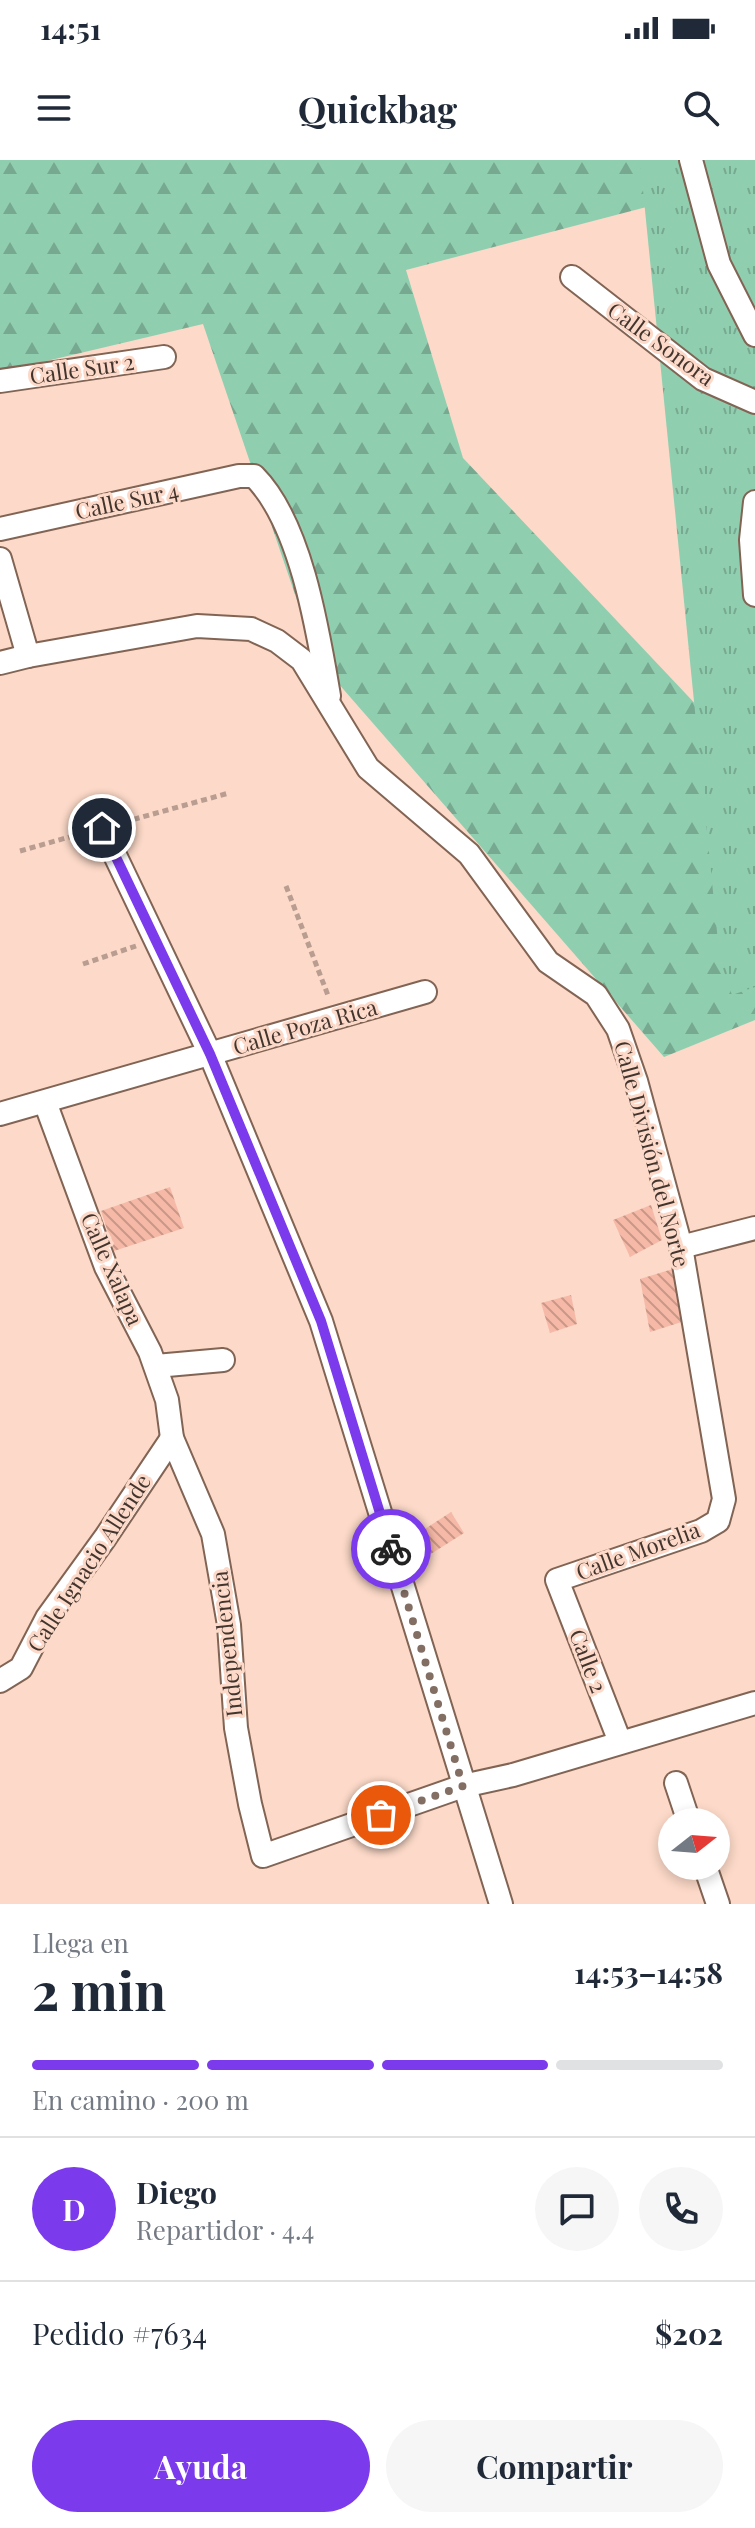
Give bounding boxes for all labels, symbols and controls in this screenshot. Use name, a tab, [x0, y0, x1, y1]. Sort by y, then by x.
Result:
text: 14:51	[40, 8, 101, 48]
text: Quickbag	[298, 84, 457, 132]
icon: menu	[32, 86, 76, 130]
icon: search	[679, 86, 723, 130]
street label: Calle Sonora	[602, 294, 721, 392]
street label: Calle Sur 2	[28, 346, 136, 390]
street label: Calle Sur 4	[72, 474, 181, 526]
pin	[68, 794, 136, 862]
icon: home	[80, 806, 124, 850]
street label: Calle Poza Rica	[229, 991, 380, 1061]
street label: Calle División del Norte	[608, 1037, 698, 1270]
street label: Calle Xalapa	[75, 1207, 151, 1330]
street label: Calle Ignacio Allende	[19, 1468, 157, 1657]
courier	[351, 1509, 431, 1589]
street label: Calle Morelia	[571, 1514, 704, 1586]
icon: bike	[369, 1527, 413, 1571]
street label: Independencia	[203, 1570, 249, 1719]
street label: Calle 2	[563, 1625, 615, 1697]
pin	[347, 1781, 415, 1849]
icon: bag	[359, 1793, 403, 1837]
north arrow	[658, 1808, 730, 1880]
map controls	[658, 1808, 730, 1880]
text: Llega en	[32, 1925, 129, 1960]
text: 14:53–14:58	[574, 1952, 723, 1992]
text: 2 min	[32, 1955, 166, 2024]
text: En camino · 200 m	[32, 2082, 249, 2117]
button: chat	[535, 2167, 619, 2251]
button: phone	[639, 2167, 723, 2251]
text: Diego	[136, 2172, 217, 2212]
text: D	[62, 2189, 86, 2229]
text: Repartidor · 4.4	[136, 2212, 314, 2247]
text: Pedido #7634	[32, 2313, 207, 2353]
text: $202	[655, 2313, 723, 2353]
button: Ayuda	[32, 2420, 370, 2512]
button: Compartir	[386, 2420, 723, 2512]

